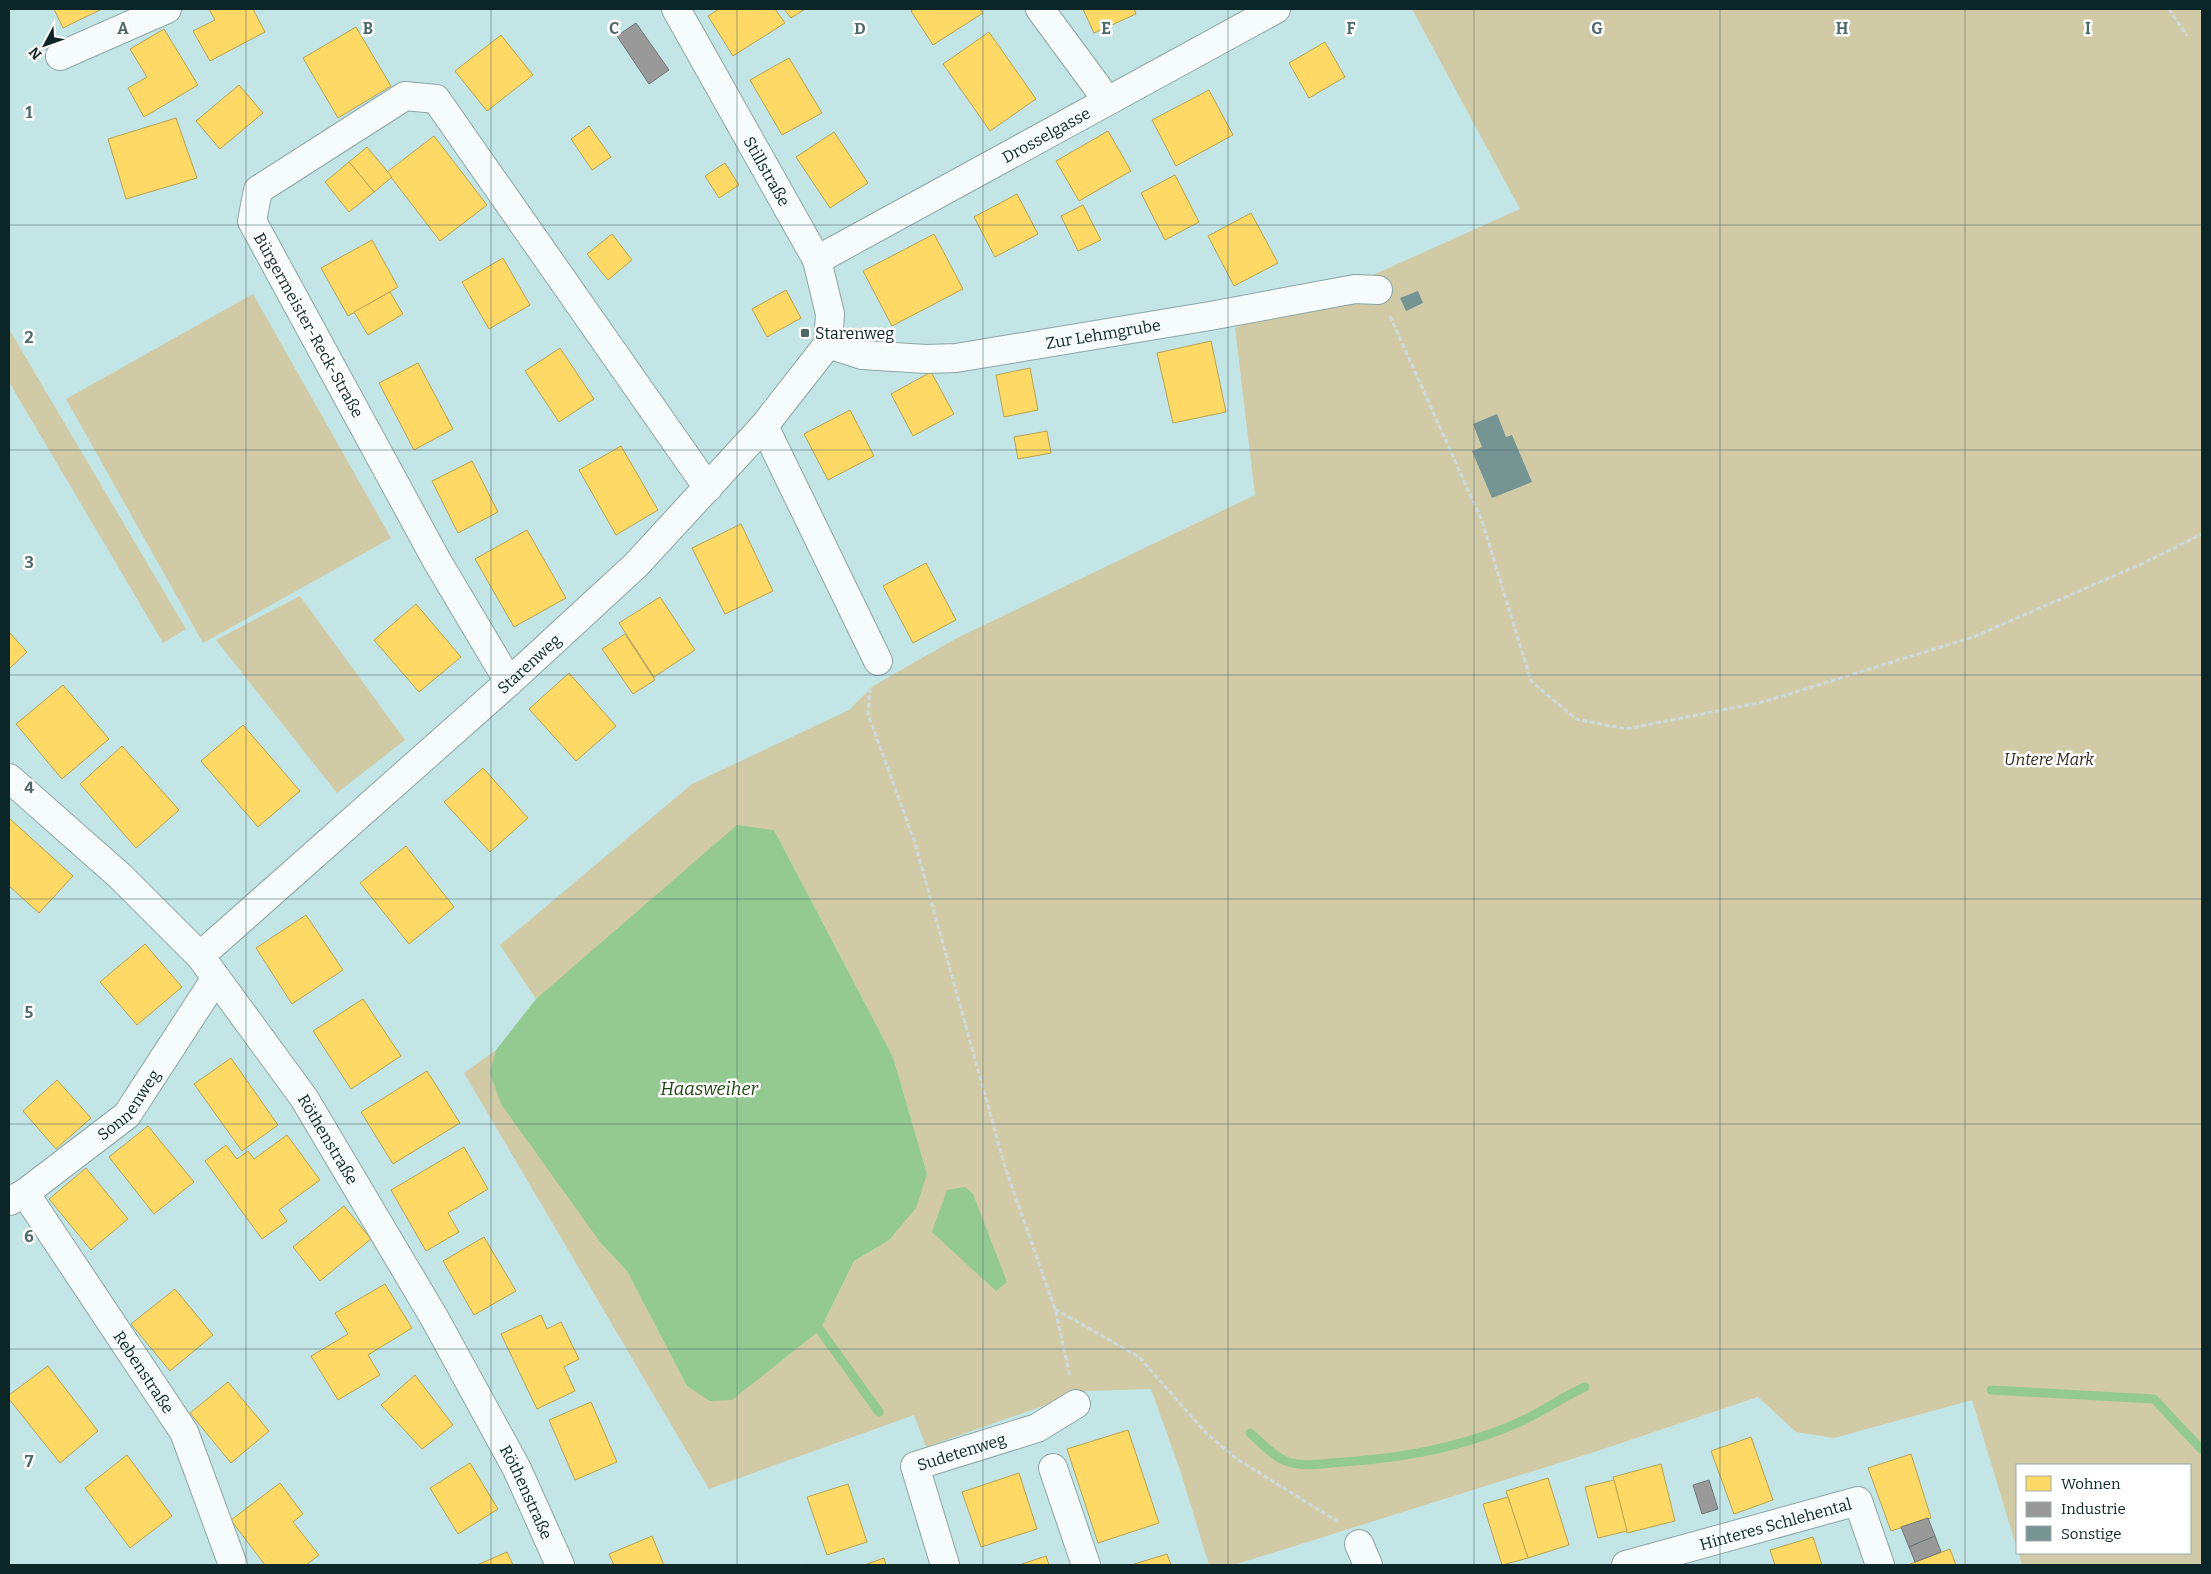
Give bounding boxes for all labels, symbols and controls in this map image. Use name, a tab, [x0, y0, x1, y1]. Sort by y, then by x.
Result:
text: A	[117, 19, 129, 38]
text: B	[363, 19, 373, 38]
text: C	[609, 19, 619, 38]
text: D	[854, 19, 866, 38]
text: E	[1101, 19, 1111, 38]
text: F	[1347, 19, 1356, 38]
text: G	[1591, 19, 1603, 38]
text: H	[1836, 19, 1849, 38]
text: I	[2085, 19, 2091, 38]
north arrow	[20, 20, 70, 70]
text: N	[25, 43, 46, 63]
text: 1	[26, 103, 33, 122]
street label: Drosselgasse	[999, 104, 1094, 167]
street label: Stillstraße	[740, 133, 794, 210]
street label: Bürgermeister-Reck-Straße	[250, 230, 367, 421]
street label: Zur Lehmgrube	[1044, 315, 1162, 353]
place label: Starenweg	[815, 324, 894, 343]
marker: Starenweg	[799, 327, 811, 339]
text: 2	[24, 328, 34, 347]
text: 3	[24, 553, 34, 572]
street label: Starenweg	[494, 630, 565, 698]
park label: Untere Mark	[2004, 750, 2094, 769]
text: 4	[24, 778, 34, 797]
text: 5	[25, 1003, 34, 1022]
street label: Sonnenweg	[94, 1066, 164, 1144]
water label: Haasweiher	[660, 1078, 758, 1100]
street label: Röthenstraße	[294, 1091, 362, 1188]
text: 6	[24, 1227, 34, 1246]
street label: Rebenstraße	[109, 1327, 178, 1417]
street label: Sudetenweg	[915, 1429, 1008, 1475]
street label: Röthenstraße	[496, 1442, 556, 1542]
text: 7	[25, 1452, 34, 1471]
legend	[2016, 1464, 2191, 1554]
text: Wohnen	[2061, 1475, 2121, 1493]
street label: Hinteres Schlehental	[1697, 1494, 1854, 1554]
text: Industrie	[2061, 1500, 2126, 1518]
text: Sonstige	[2061, 1525, 2121, 1543]

